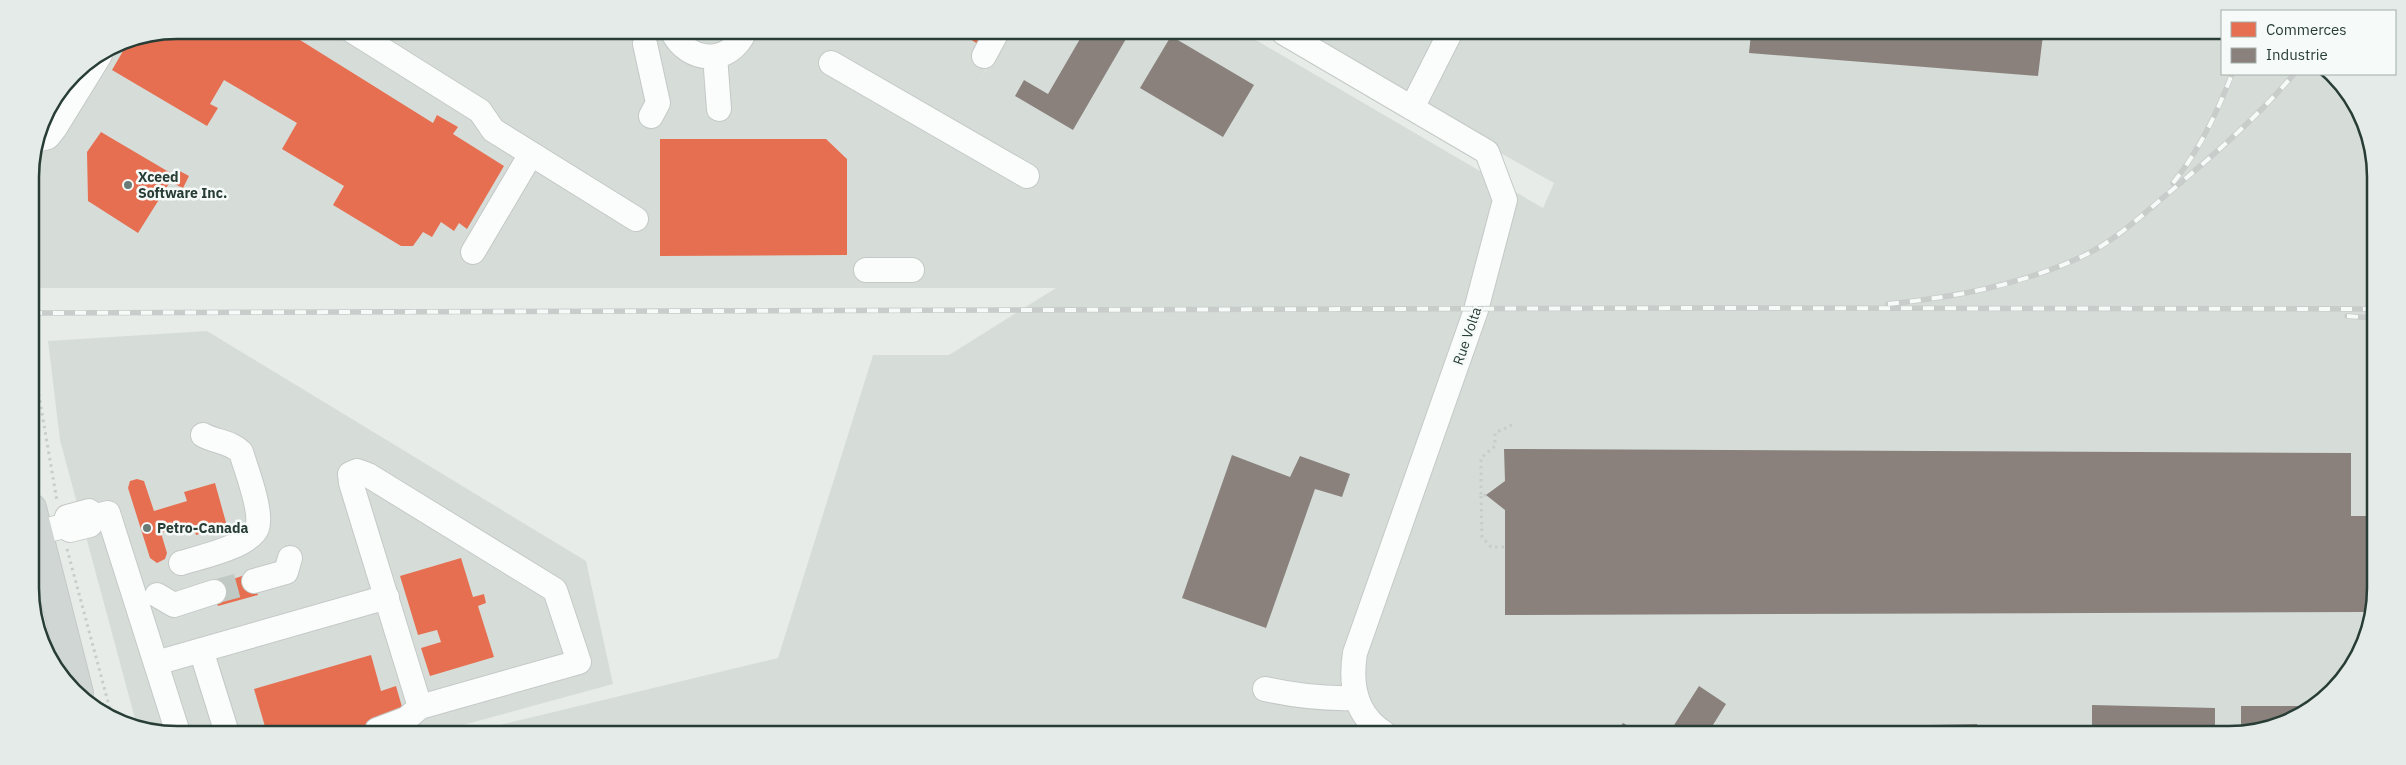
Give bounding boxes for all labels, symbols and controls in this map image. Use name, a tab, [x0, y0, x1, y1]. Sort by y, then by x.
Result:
legend	[2221, 10, 2396, 75]
text: Commerces	[2266, 20, 2347, 39]
text: Industrie	[2266, 45, 2328, 64]
place label: Xceed Software Inc.	[138, 168, 227, 202]
marker: Xceed Software Inc.	[122, 179, 134, 191]
street label: Rue Volta	[1449, 304, 1485, 367]
place label: Petro-Canada	[157, 519, 249, 537]
marker: Petro-Canada	[141, 522, 153, 534]

